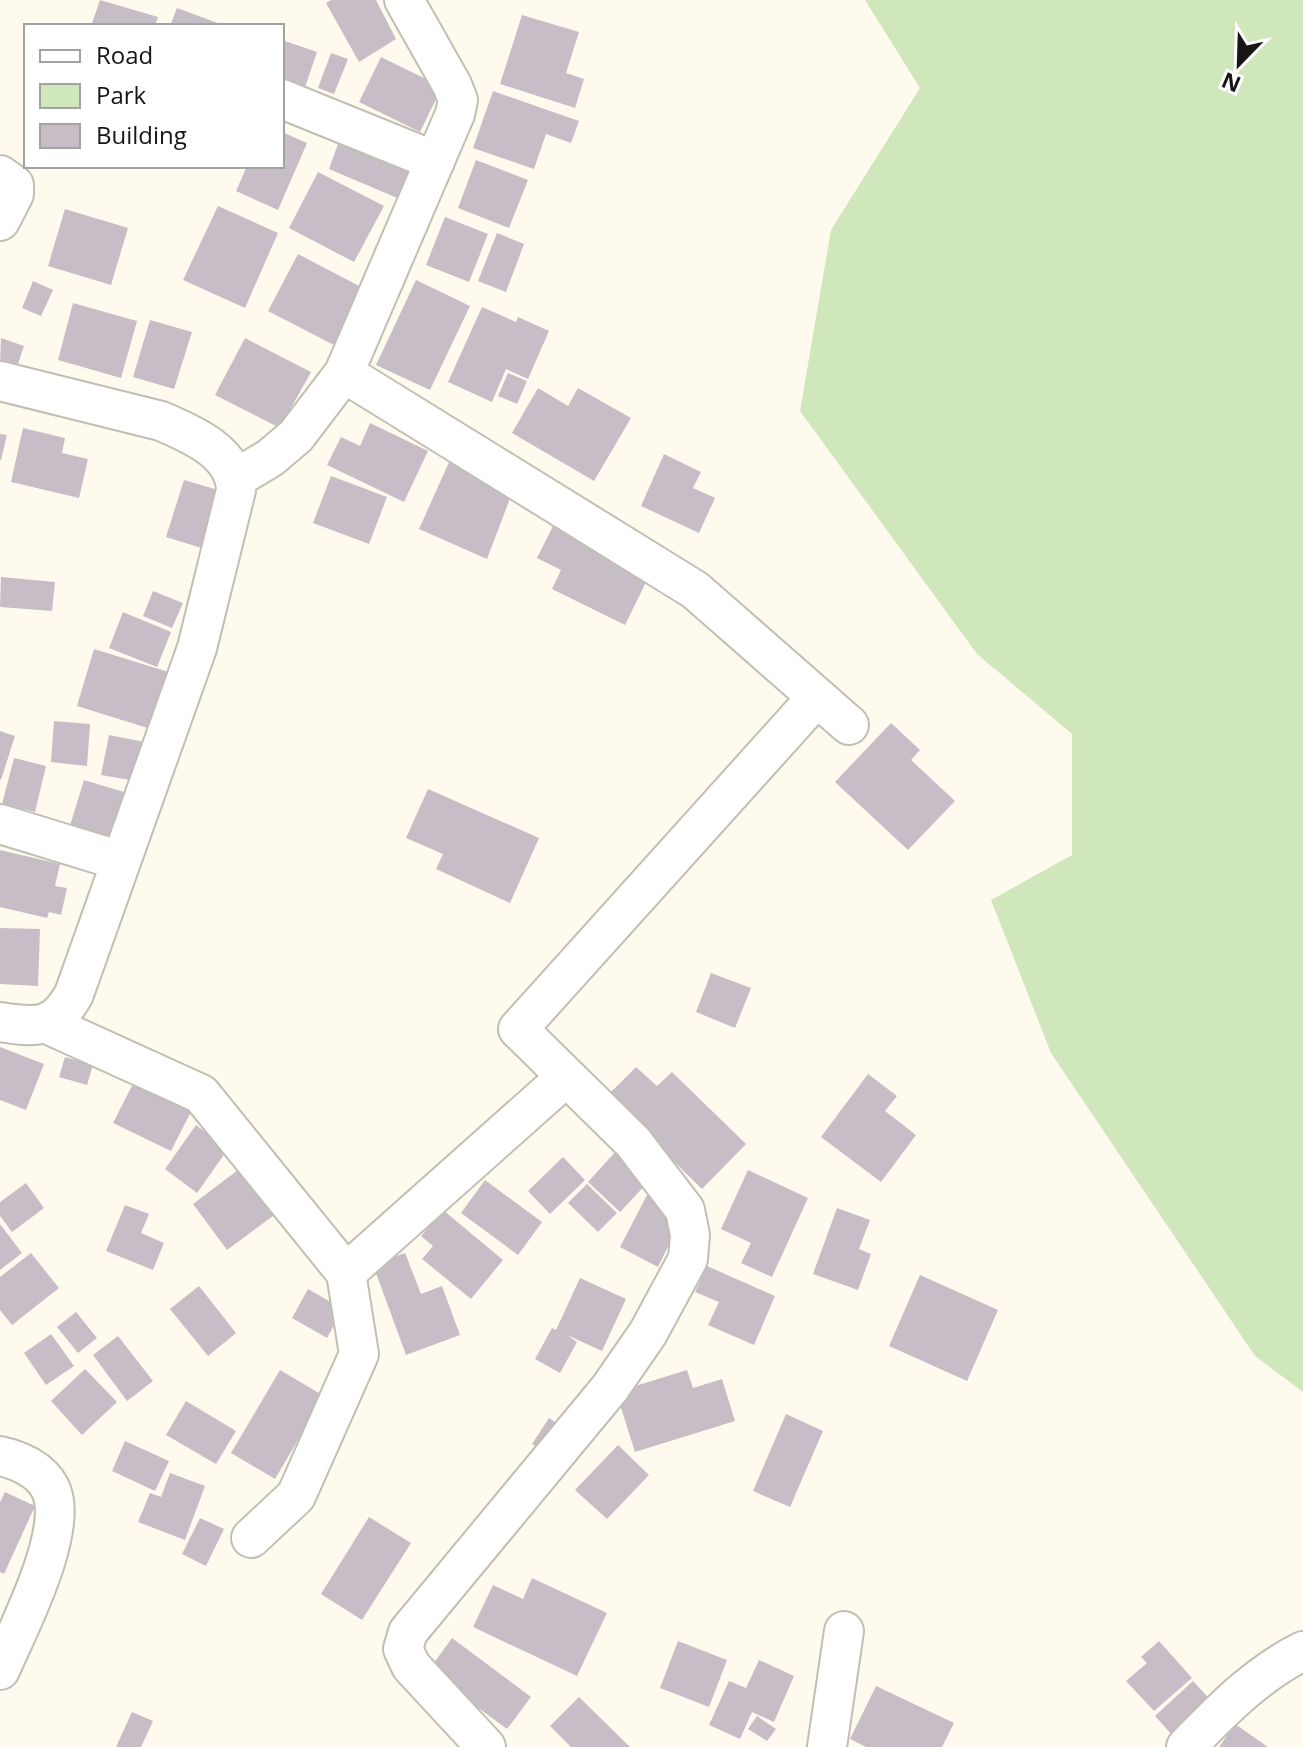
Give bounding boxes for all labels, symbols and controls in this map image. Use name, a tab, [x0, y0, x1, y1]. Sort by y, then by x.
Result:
legend	[24, 24, 284, 168]
north arrow	[1199, 24, 1279, 104]
text: Road	[96, 38, 153, 71]
text: N	[1217, 66, 1245, 101]
text: Park	[96, 78, 147, 111]
text: Building	[96, 118, 187, 151]

